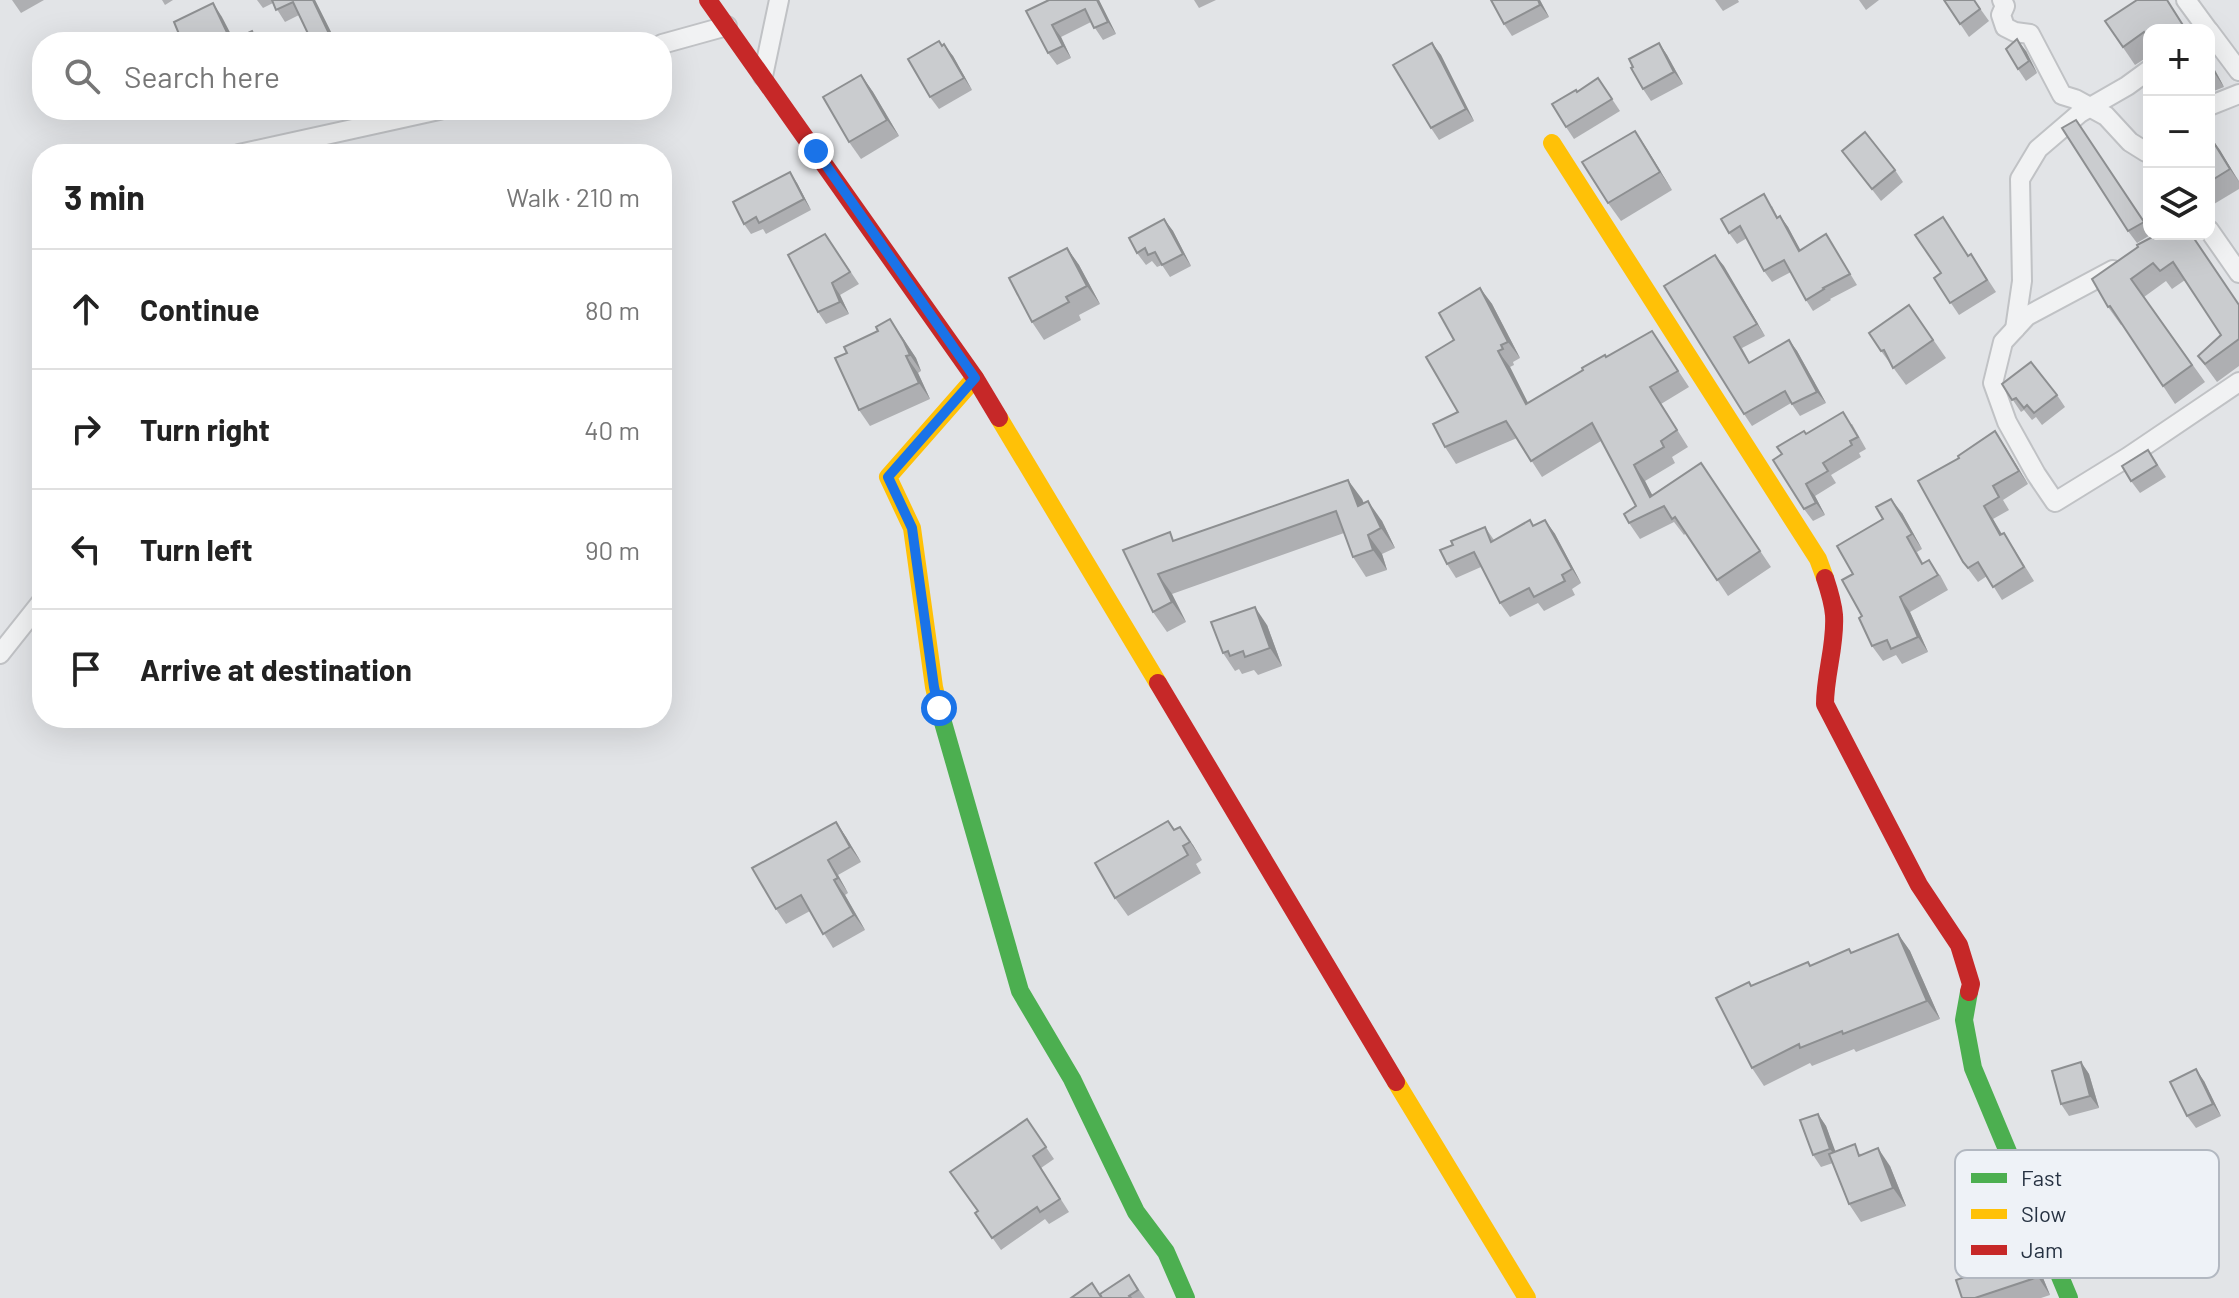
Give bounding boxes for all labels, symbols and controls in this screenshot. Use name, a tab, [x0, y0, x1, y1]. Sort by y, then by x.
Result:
map controls	[2143, 24, 2215, 240]
button: +	[2143, 24, 2215, 96]
search box	[32, 32, 672, 120]
icon: search	[60, 54, 104, 98]
text: Search here	[124, 58, 280, 94]
button: −	[2143, 96, 2215, 168]
route end	[798, 133, 834, 169]
button: layers	[2143, 168, 2215, 240]
text: 3 min	[64, 176, 145, 217]
text: Walk · 210 m	[506, 181, 640, 212]
icon: ahead	[64, 287, 108, 331]
text: Continue	[140, 291, 260, 327]
text: 80 m	[585, 294, 640, 325]
icon: right	[64, 407, 108, 451]
text: Turn right	[140, 411, 270, 447]
text: 40 m	[584, 414, 640, 445]
icon: left	[64, 527, 108, 571]
text: Turn left	[140, 531, 253, 567]
text: 90 m	[585, 534, 640, 565]
icon: arrive	[64, 647, 108, 691]
text: Arrive at destination	[140, 651, 412, 687]
route start	[921, 690, 957, 726]
legend	[1955, 1150, 2219, 1278]
text: Fast	[2021, 1164, 2063, 1190]
text: Slow	[2021, 1200, 2066, 1226]
text: Jam	[2021, 1236, 2063, 1262]

